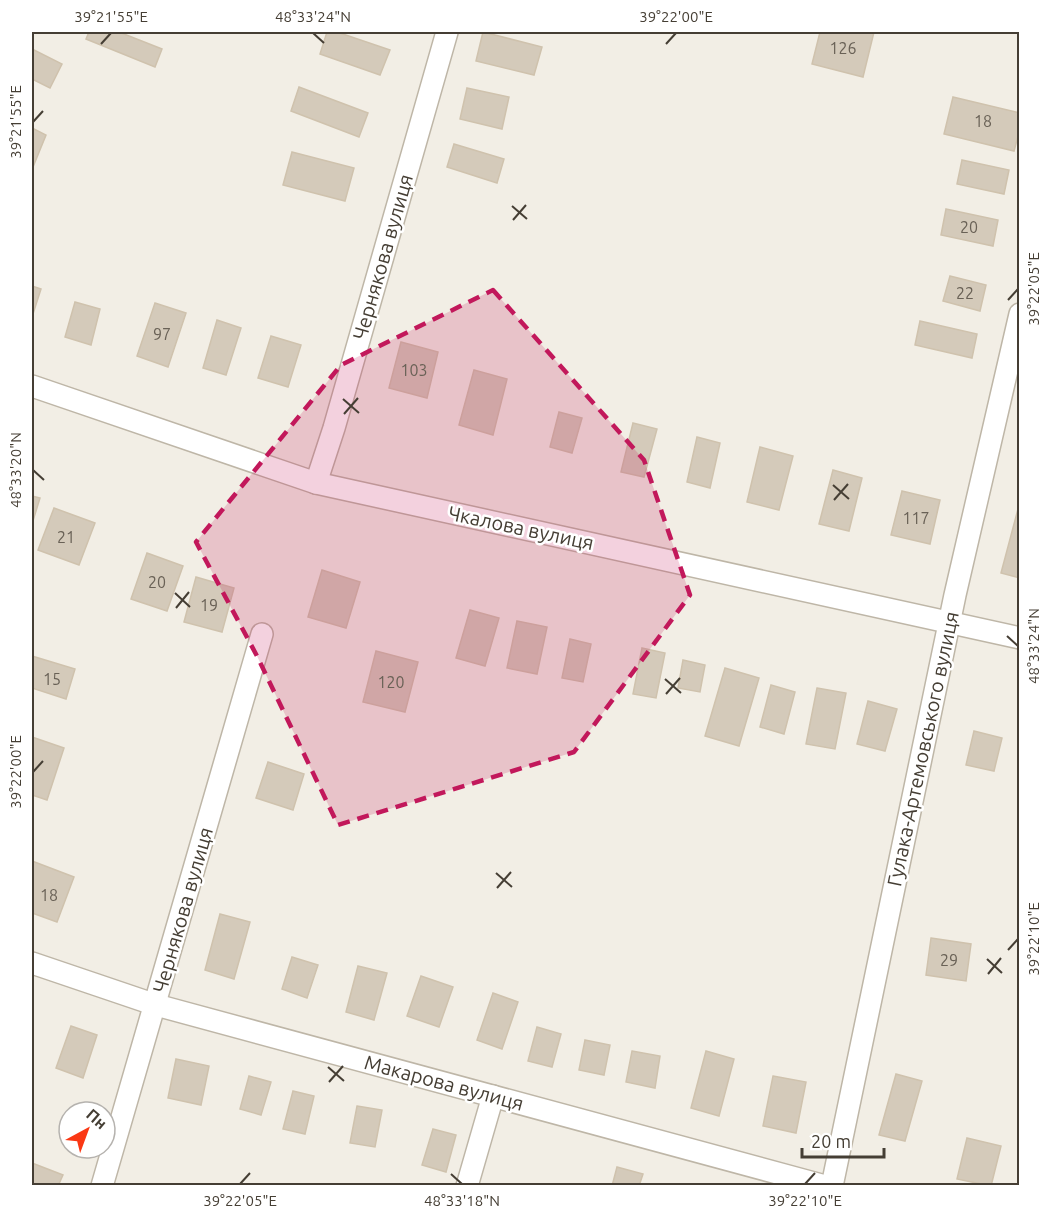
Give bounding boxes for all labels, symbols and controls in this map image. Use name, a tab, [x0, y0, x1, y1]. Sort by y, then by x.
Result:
text: 39°21'55"E	[74, 8, 148, 25]
text: 48°33'24"N	[275, 8, 351, 25]
text: 39°22'00"E	[639, 8, 713, 25]
house number: 126	[829, 39, 857, 57]
text: 39°21'55"E	[7, 85, 24, 159]
house number: 18	[974, 112, 992, 130]
street label: Чернякова вулиця	[348, 171, 417, 342]
house number: 20	[960, 218, 978, 236]
text: 39°22'05"E	[1025, 252, 1042, 326]
house number: 22	[956, 284, 974, 302]
house number: 97	[153, 325, 171, 343]
house number: 103	[400, 361, 428, 379]
text: 48°33'20"N	[7, 432, 24, 508]
street label: Чкалова вулиця	[446, 501, 596, 554]
house number: 117	[902, 509, 930, 527]
house number: 21	[57, 528, 75, 546]
house number: 20	[148, 573, 166, 591]
house number: 19	[200, 596, 218, 614]
text: 48°33'24"N	[1025, 608, 1042, 684]
street label: Гулака-Артемовського вулиця	[882, 609, 963, 888]
house number: 15	[43, 670, 61, 688]
house number: 120	[377, 673, 405, 691]
text: 39°22'00"E	[7, 735, 24, 809]
street label: Чернякова вулиця	[148, 824, 217, 995]
house number: 18	[40, 886, 58, 904]
text: 39°22'10"E	[1025, 902, 1042, 976]
house number: 29	[940, 951, 958, 969]
street label: Макарова вулиця	[362, 1050, 526, 1115]
north arrow	[57, 1100, 117, 1160]
text: Пн	[83, 1105, 111, 1132]
scale bar	[802, 1121, 884, 1159]
text: 20 m	[811, 1131, 851, 1151]
text: 39°22'05"E	[203, 1192, 277, 1209]
text: 48°33'18"N	[424, 1192, 500, 1209]
text: 39°22'10"E	[768, 1192, 842, 1209]

